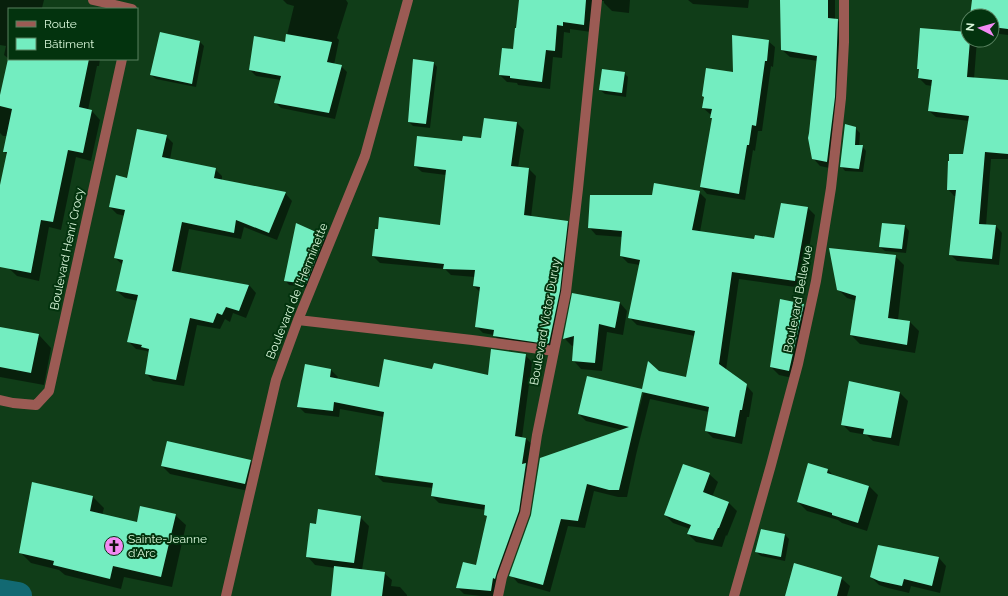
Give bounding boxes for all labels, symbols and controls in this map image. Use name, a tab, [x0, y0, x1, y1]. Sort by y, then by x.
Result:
legend	[8, 8, 138, 60]
north arrow	[960, 8, 1000, 48]
text: Route	[44, 17, 77, 31]
text: N	[964, 22, 977, 32]
text: Bâtiment	[44, 37, 94, 51]
street label: Boulevard Henri Crocy	[47, 186, 87, 312]
street label: Boulevard de l'Herminette	[263, 221, 331, 361]
street label: Boulevard Bellevue	[781, 244, 815, 354]
street label: Boulevard Victor Duruy	[527, 257, 563, 386]
place label: Sainte-Jeanne d'Arc	[128, 532, 207, 560]
church icon: Sainte-Jeanne d'Arc	[103, 535, 125, 557]

